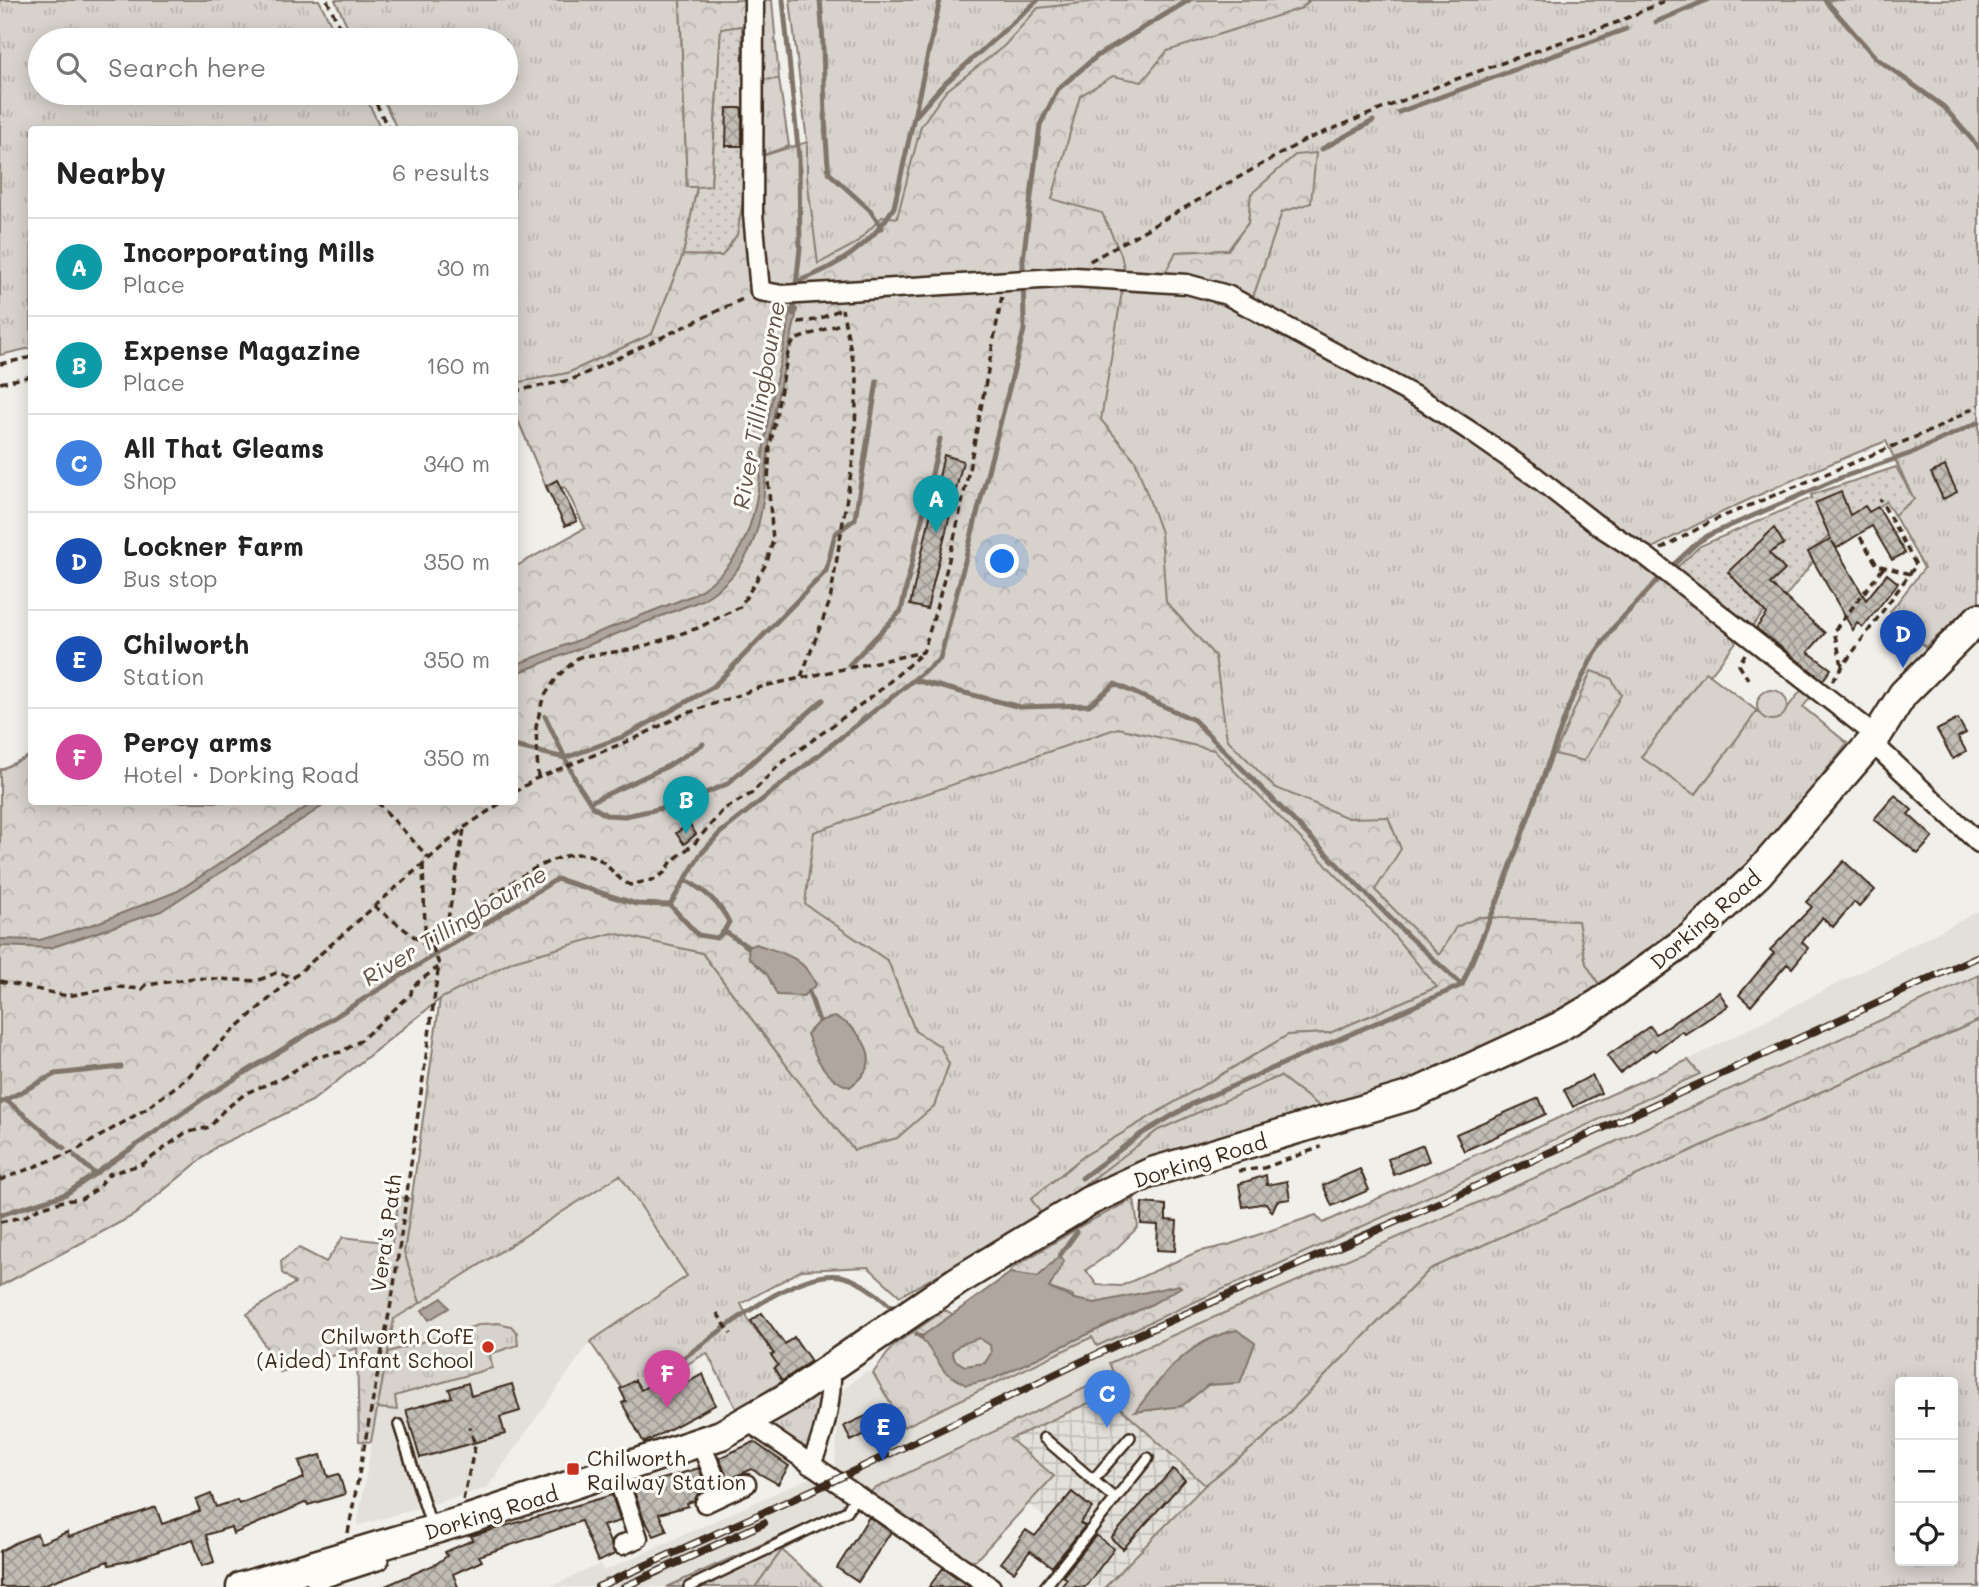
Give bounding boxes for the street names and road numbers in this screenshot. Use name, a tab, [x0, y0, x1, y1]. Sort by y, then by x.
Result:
street label: Dorking Road	[1644, 864, 1766, 974]
street label: Dorking Road	[1130, 1127, 1270, 1193]
street label: Vera's Path	[363, 1172, 407, 1294]
street label: Dorking Road	[421, 1479, 561, 1545]

